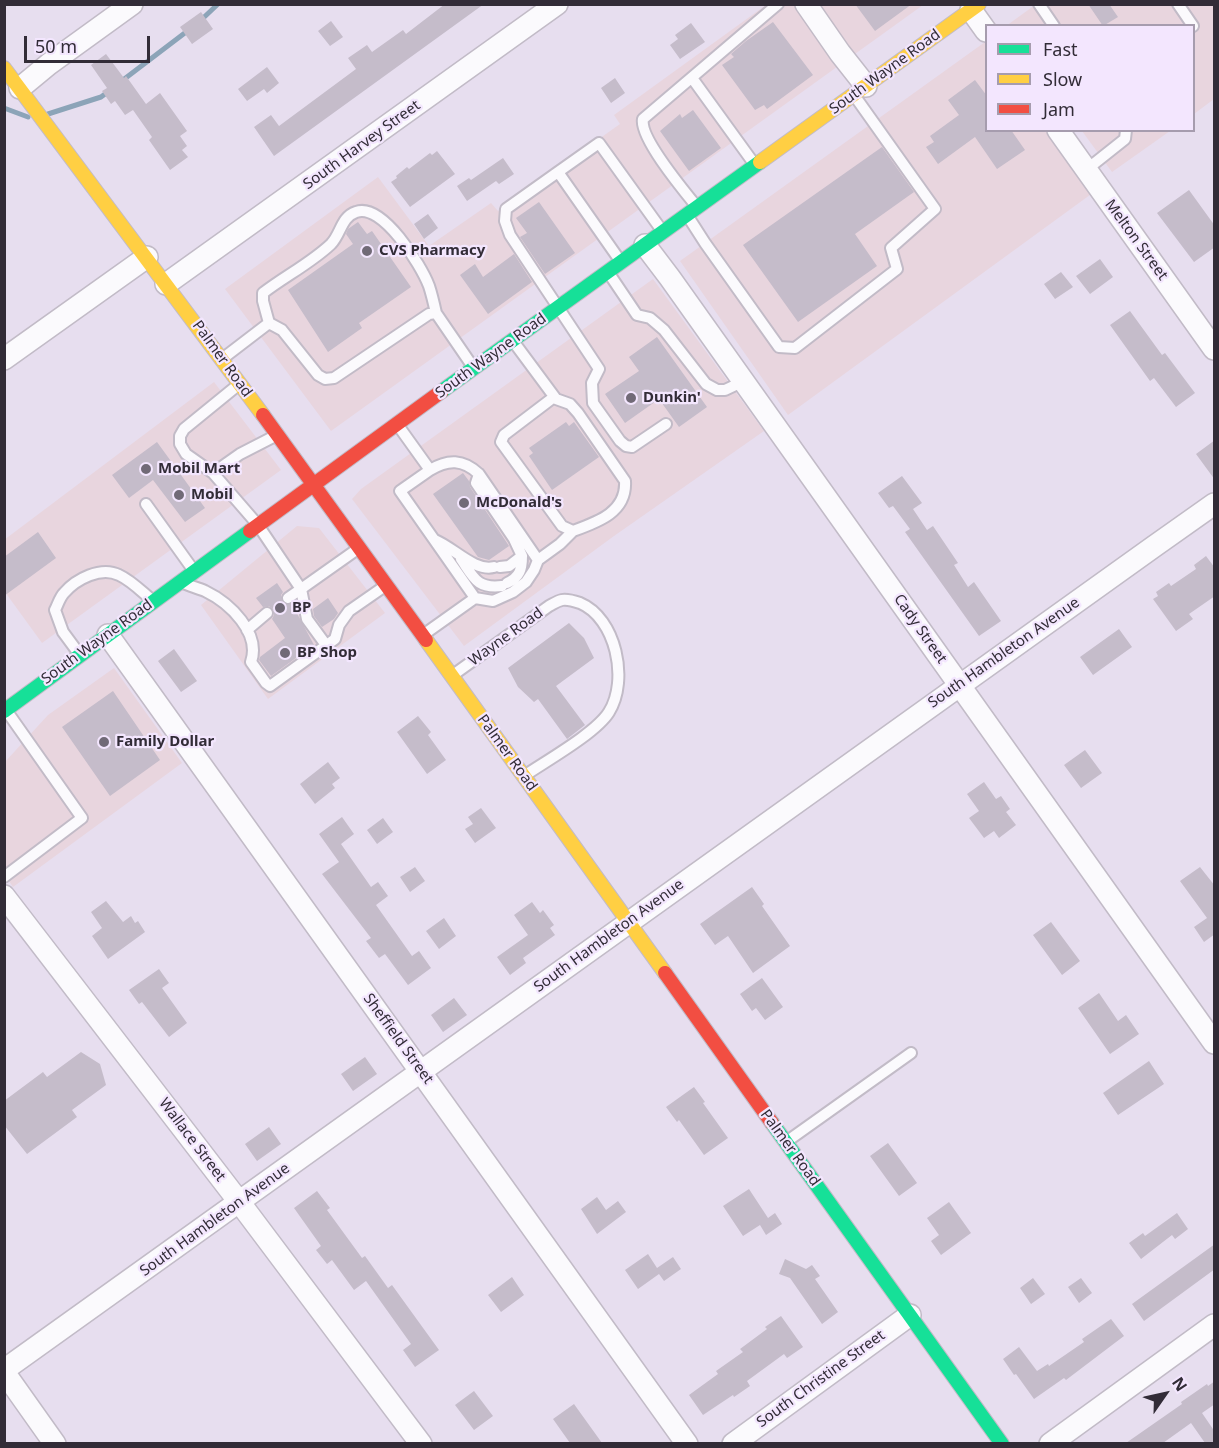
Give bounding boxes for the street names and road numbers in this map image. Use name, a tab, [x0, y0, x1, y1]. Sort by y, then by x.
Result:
street label: South Wayne Road	[826, 26, 944, 118]
street label: South Harvey Street	[300, 97, 424, 193]
street label: Melton Street	[1101, 196, 1171, 284]
street label: South Wayne Road	[432, 310, 550, 402]
street label: Palmer Road	[188, 317, 256, 401]
street label: Cady Street	[890, 591, 950, 667]
street label: South Hambleton Avenue	[925, 594, 1083, 712]
street label: South Wayne Road	[38, 596, 156, 688]
street label: Wayne Road	[465, 604, 547, 670]
street label: Palmer Road	[473, 711, 541, 795]
street label: South Hambleton Avenue	[531, 876, 687, 996]
street label: Sheffield Street	[359, 990, 437, 1088]
street label: Wallace Street	[155, 1095, 229, 1185]
street label: Palmer Road	[756, 1106, 824, 1190]
street label: South Hambleton Avenue	[137, 1160, 293, 1280]
street label: South Christine Street	[753, 1326, 889, 1432]

